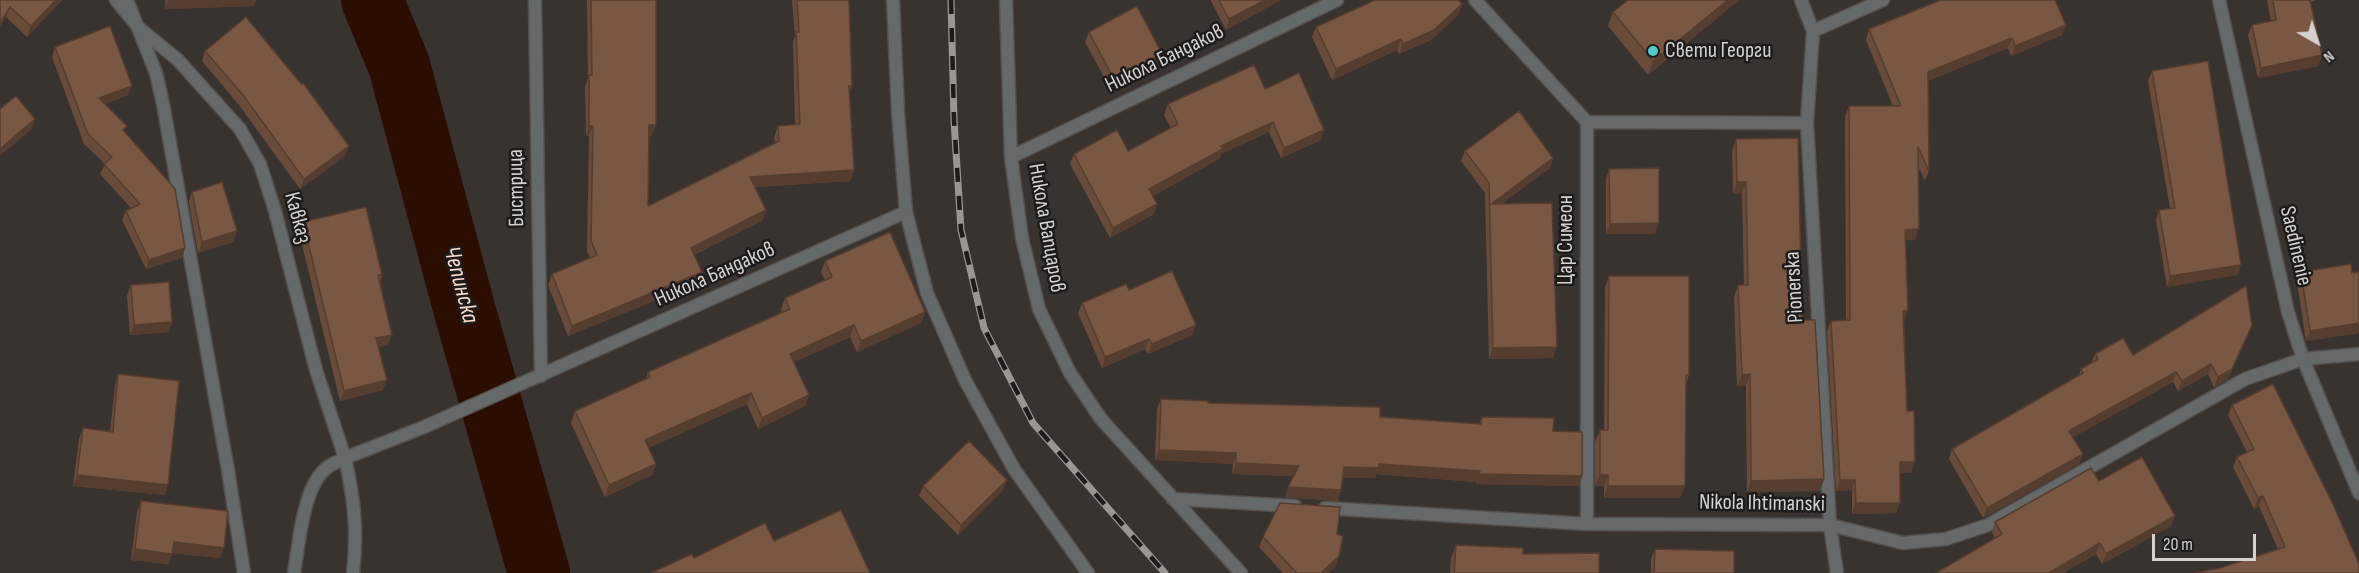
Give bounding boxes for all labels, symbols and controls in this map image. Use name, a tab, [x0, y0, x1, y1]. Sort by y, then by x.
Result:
north arrow	[2287, 12, 2347, 72]
street label: Никола Бандаков	[1101, 19, 1229, 99]
place label: Свети Георги	[1665, 38, 1771, 64]
marker: Свети Георги	[1646, 44, 1660, 58]
text: N	[2319, 46, 2338, 66]
street label: Бистрица	[503, 149, 531, 227]
street label: Никола Вапцаров	[1022, 161, 1070, 295]
street label: Кавказ	[278, 189, 316, 247]
street label: Цар Симеон	[1553, 195, 1579, 285]
street label: Saedinenie	[2273, 204, 2317, 288]
street label: Никола Бандаков	[651, 237, 779, 313]
water label: Чепинска	[436, 243, 484, 327]
street label: Pionerska	[1780, 251, 1810, 323]
street label: Nikola Ihtimanski	[1699, 490, 1825, 518]
scale bar	[2155, 522, 2258, 560]
text: 20 m	[2163, 534, 2193, 555]

